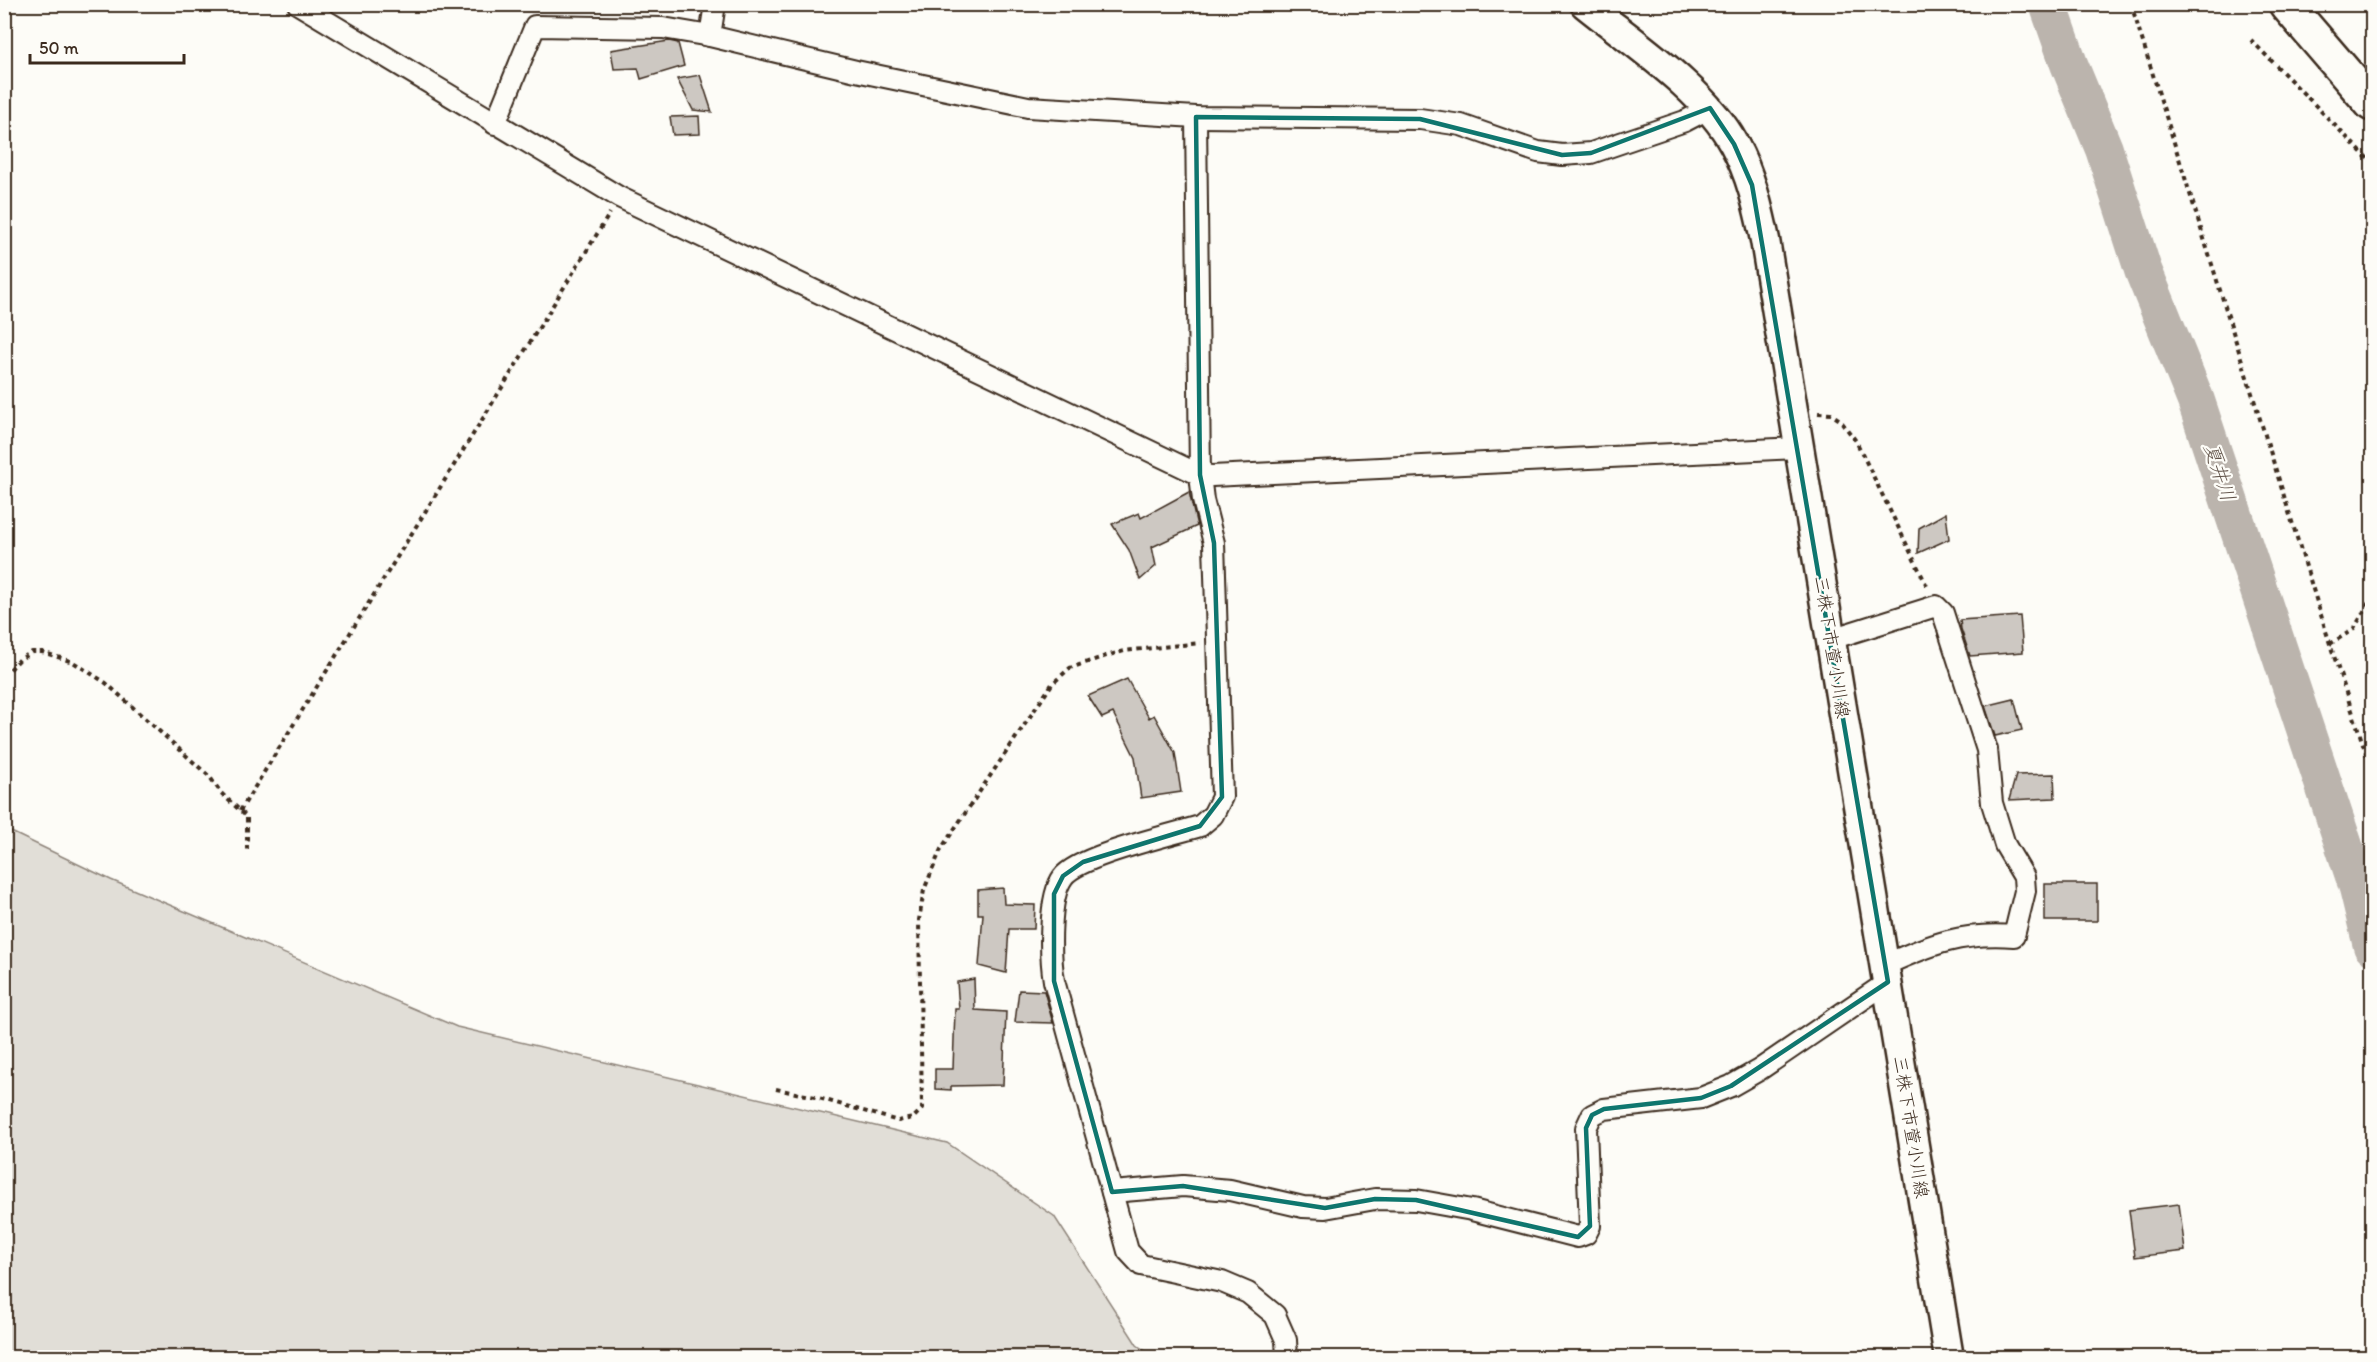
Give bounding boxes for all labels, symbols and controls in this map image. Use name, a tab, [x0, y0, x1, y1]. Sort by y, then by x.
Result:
scale bar	[30, 27, 184, 65]
text: 50 m	[39, 37, 79, 59]
water label: 夏井川	[2199, 440, 2241, 504]
street label: 三株下市萱小川線	[1810, 574, 1854, 720]
street label: 三株下市萱小川線	[1889, 1054, 1933, 1200]

